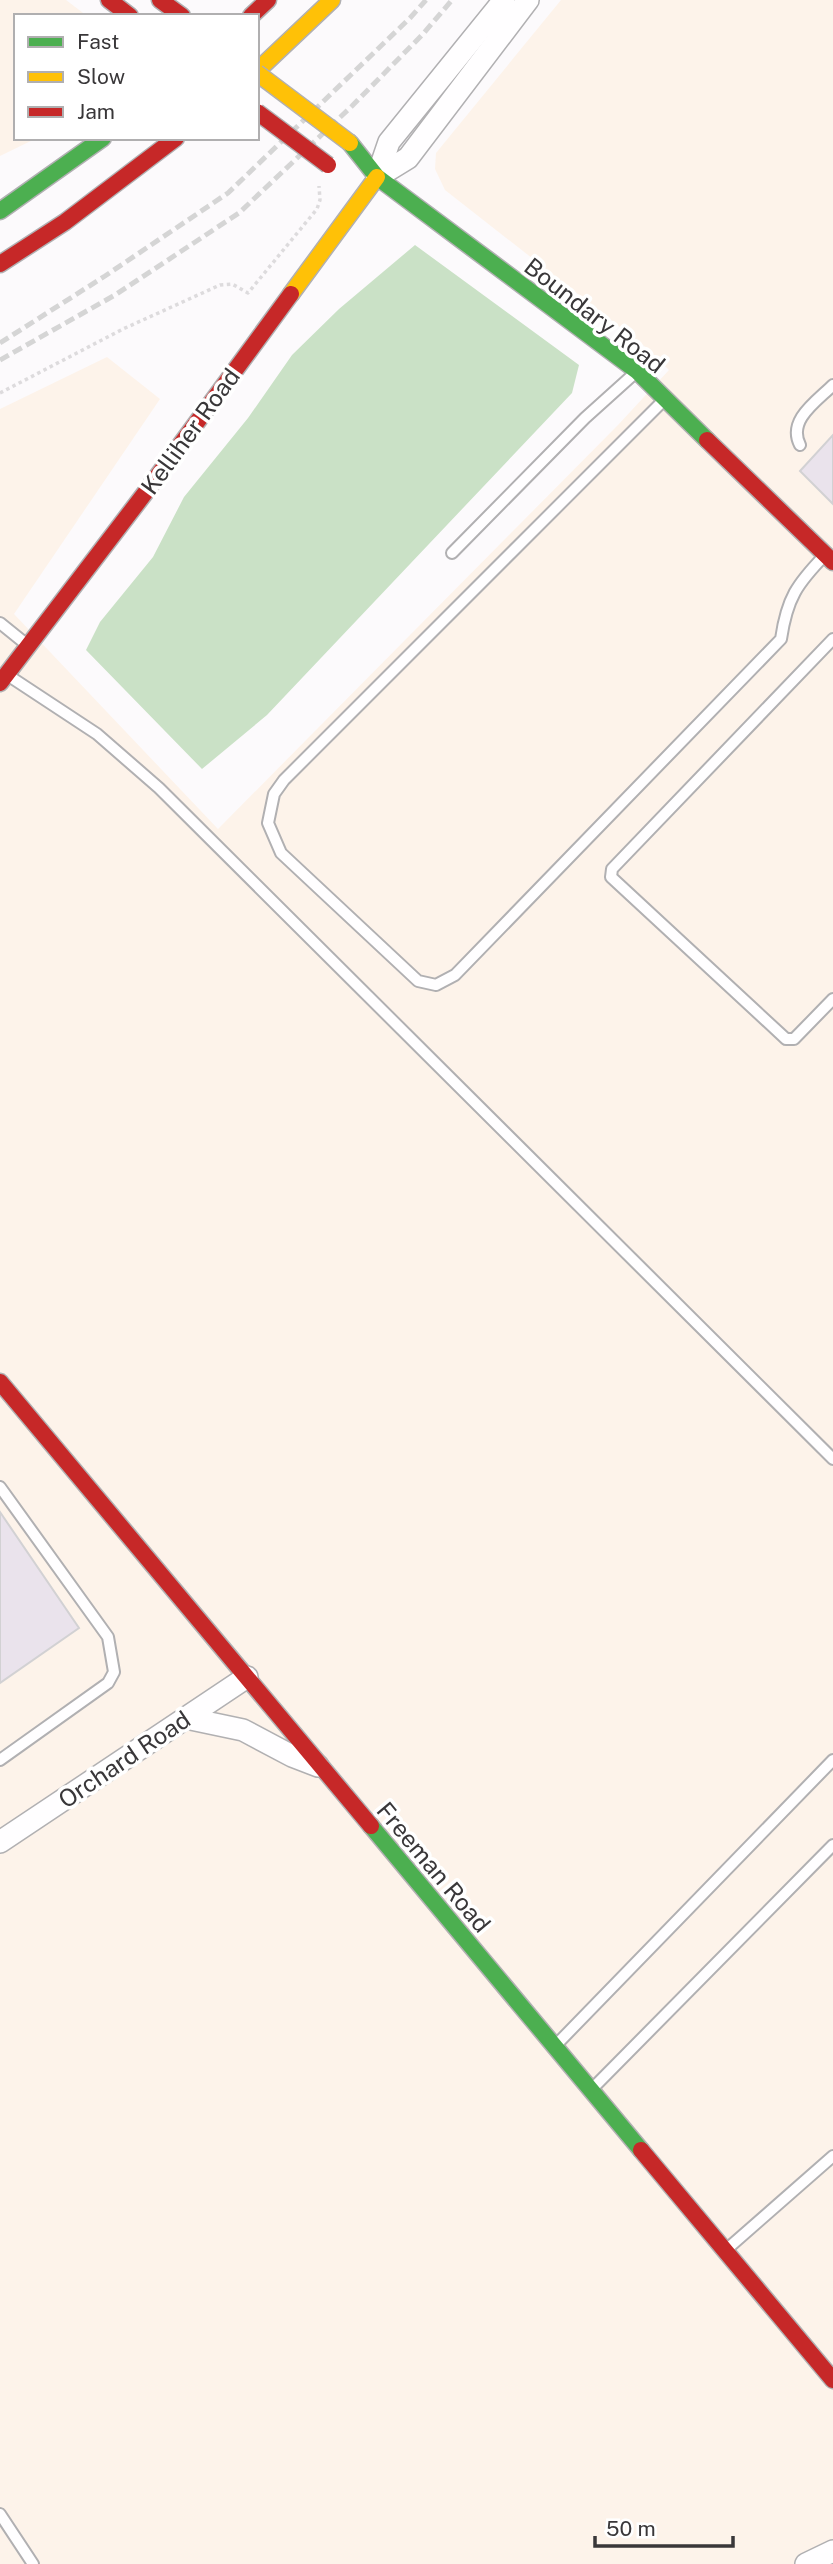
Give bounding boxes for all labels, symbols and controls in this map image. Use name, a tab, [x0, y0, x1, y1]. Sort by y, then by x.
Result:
legend	[14, 14, 259, 140]
text: Fast	[77, 29, 119, 54]
text: Slow	[77, 64, 125, 89]
text: Jam	[77, 99, 115, 124]
street label: Boundary Road	[519, 252, 671, 378]
street label: Kelliher Road	[135, 363, 245, 499]
street label: Orchard Road	[53, 1705, 195, 1813]
street label: Freeman Road	[371, 1796, 497, 1938]
scale bar	[595, 2504, 733, 2548]
text: 50 m	[606, 2516, 656, 2541]

